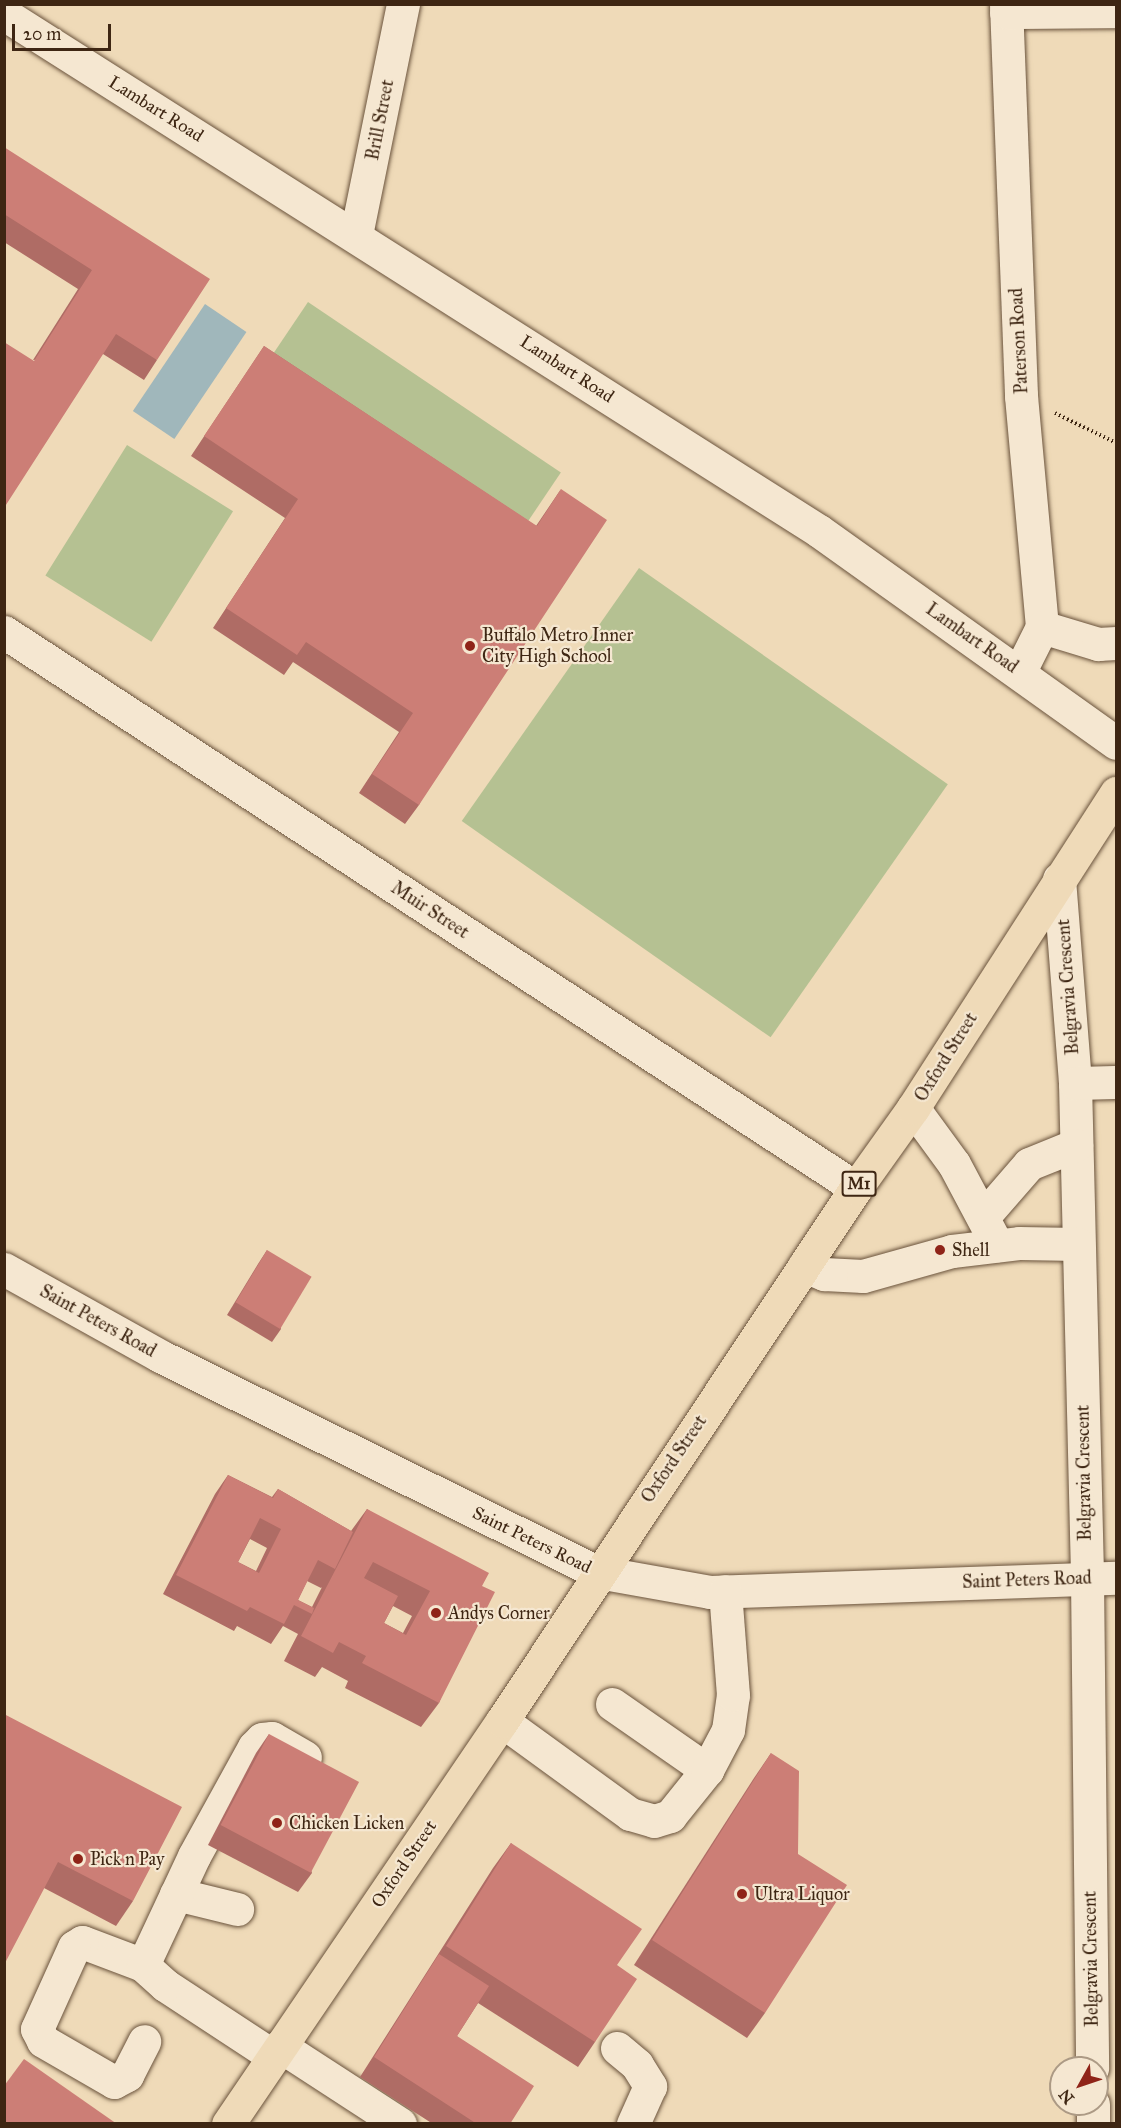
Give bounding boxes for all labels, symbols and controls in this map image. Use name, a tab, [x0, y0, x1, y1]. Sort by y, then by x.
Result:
scale bar	[15, 12, 114, 50]
text: 20 m	[23, 23, 61, 45]
street label: Lambart Road	[105, 71, 207, 147]
street label: Brill Street	[362, 78, 398, 162]
street label: Paterson Road	[1005, 288, 1033, 394]
street label: Lambart Road	[516, 331, 618, 407]
street label: Lambart Road	[922, 598, 1022, 678]
place label: Buffalo Metro Inner City High School	[482, 625, 633, 668]
marker: Buffalo Metro Inner City High School	[463, 639, 477, 653]
street label: Muir Street	[387, 877, 473, 943]
street label: Belgravia Crescent	[1052, 918, 1084, 1056]
street label: Oxford Street	[910, 1008, 982, 1106]
road number: M1	[841, 1171, 877, 1197]
place label: Shell	[952, 1239, 990, 1261]
marker: Shell	[933, 1243, 947, 1257]
street label: Saint Peters Road	[36, 1280, 160, 1362]
street label: Belgravia Crescent	[1072, 1405, 1096, 1541]
street label: Oxford Street	[637, 1411, 711, 1507]
street label: Saint Peters Road	[469, 1502, 595, 1578]
street label: Saint Peters Road	[962, 1567, 1092, 1593]
place label: Andys Corner	[448, 1602, 550, 1624]
marker: Andys Corner	[429, 1606, 443, 1620]
place label: Chicken Licken	[289, 1812, 404, 1834]
marker: Chicken Licken	[270, 1816, 284, 1830]
street label: Oxford Street	[367, 1816, 441, 1912]
place label: Pick n Pay	[90, 1848, 164, 1870]
marker: Pick n Pay	[71, 1852, 85, 1866]
place label: Ultra Liquor	[754, 1883, 850, 1905]
marker: Ultra Liquor	[735, 1887, 749, 1901]
street label: Belgravia Crescent	[1079, 1891, 1103, 2027]
north arrow	[1049, 2056, 1109, 2116]
text: N	[1055, 2085, 1078, 2108]

